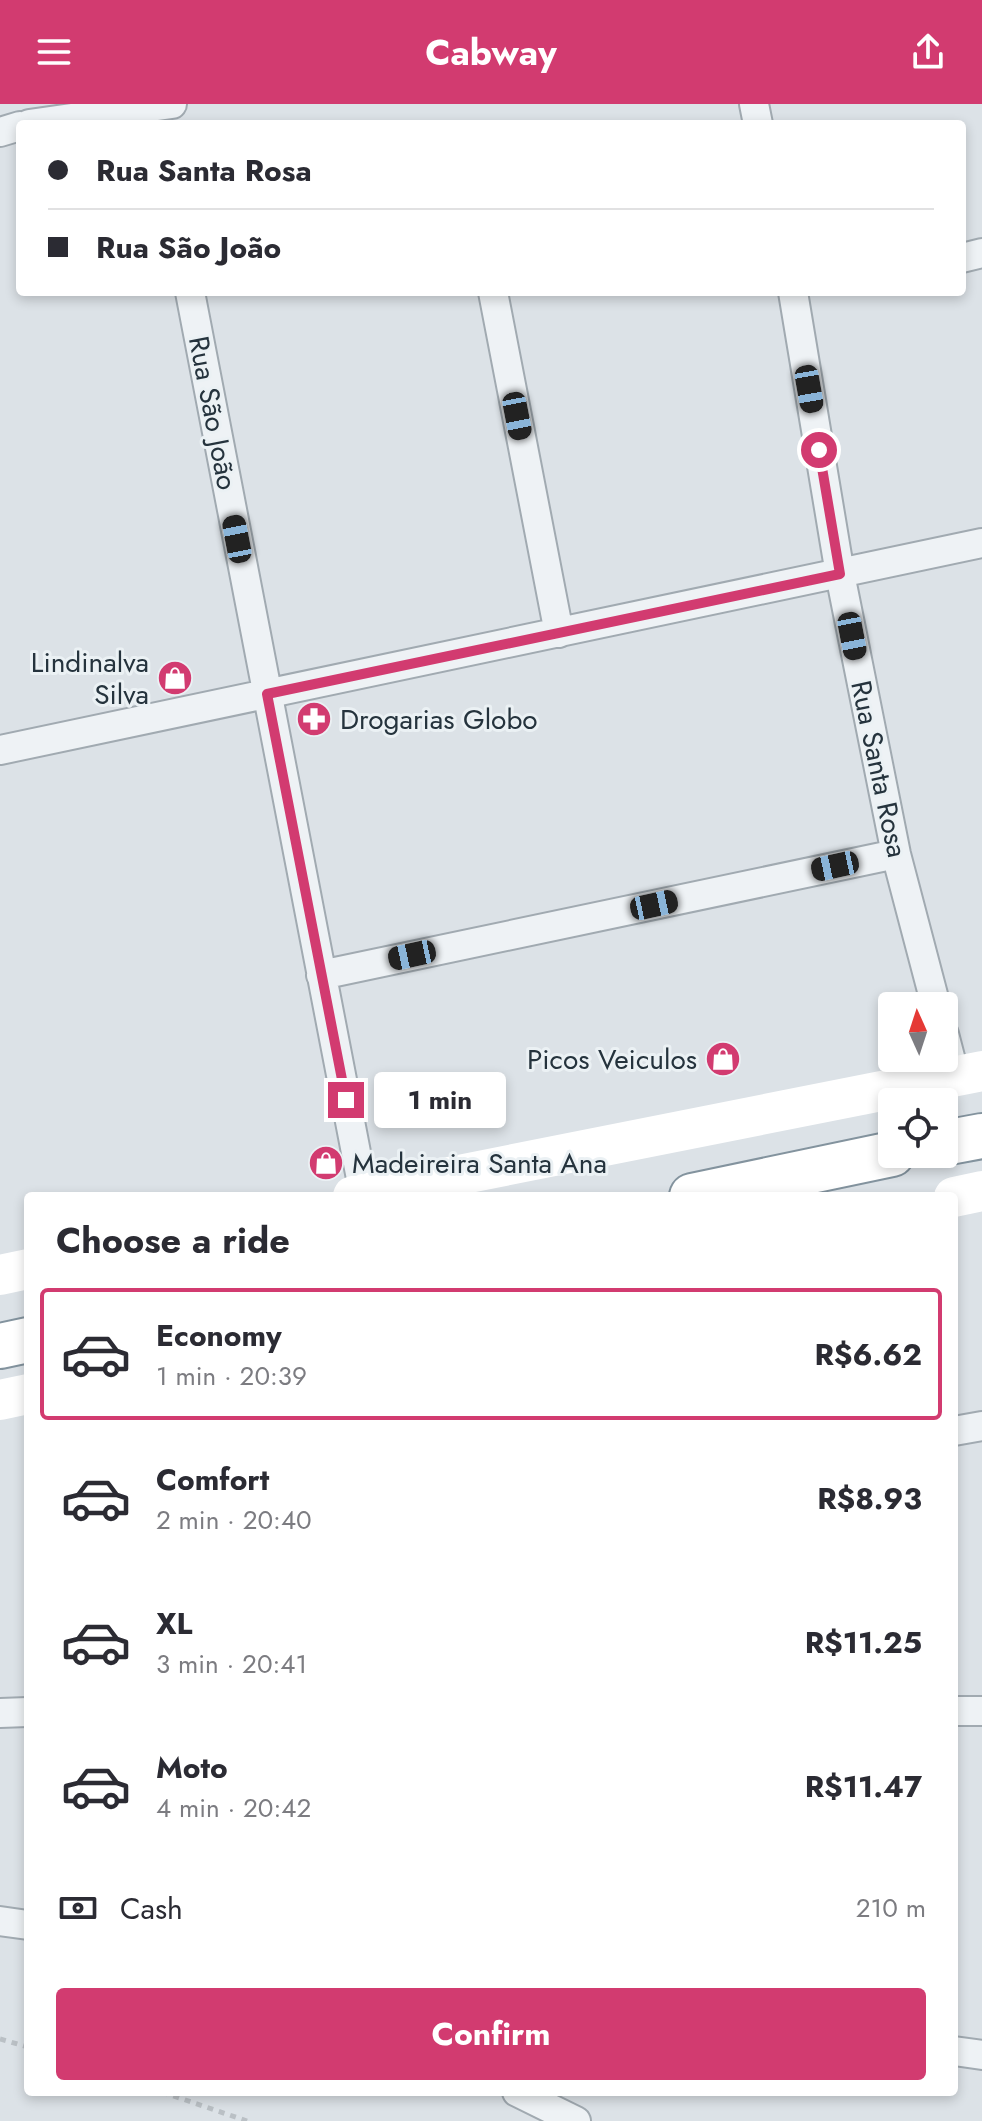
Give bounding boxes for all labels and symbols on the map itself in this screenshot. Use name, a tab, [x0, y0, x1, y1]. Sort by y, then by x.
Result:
street label: Rua São João	[178, 333, 248, 493]
car	[793, 363, 825, 415]
car	[501, 390, 533, 442]
route start	[801, 432, 837, 468]
car	[221, 513, 253, 565]
car	[836, 610, 868, 662]
place label: Lindinalva Silva	[31, 642, 149, 715]
shop icon: Lindinalva Silva	[156, 659, 194, 697]
street label: Rua Santa Rosa	[840, 677, 918, 861]
place label: Drogarias Globo	[340, 699, 538, 740]
pharmacy icon: Drogarias Globo	[295, 700, 333, 738]
car	[809, 849, 861, 883]
car	[628, 888, 680, 922]
car	[386, 938, 438, 972]
north arrow	[878, 992, 958, 1072]
place label: Picos Veiculos	[527, 1039, 697, 1080]
shop icon: Picos Veiculos	[704, 1040, 742, 1078]
callout: 1 min	[374, 1072, 506, 1128]
route end	[328, 1082, 364, 1118]
place label: Madeireira Santa Ana	[352, 1143, 607, 1184]
shop icon: Madeireira Santa Ana	[307, 1144, 345, 1182]

